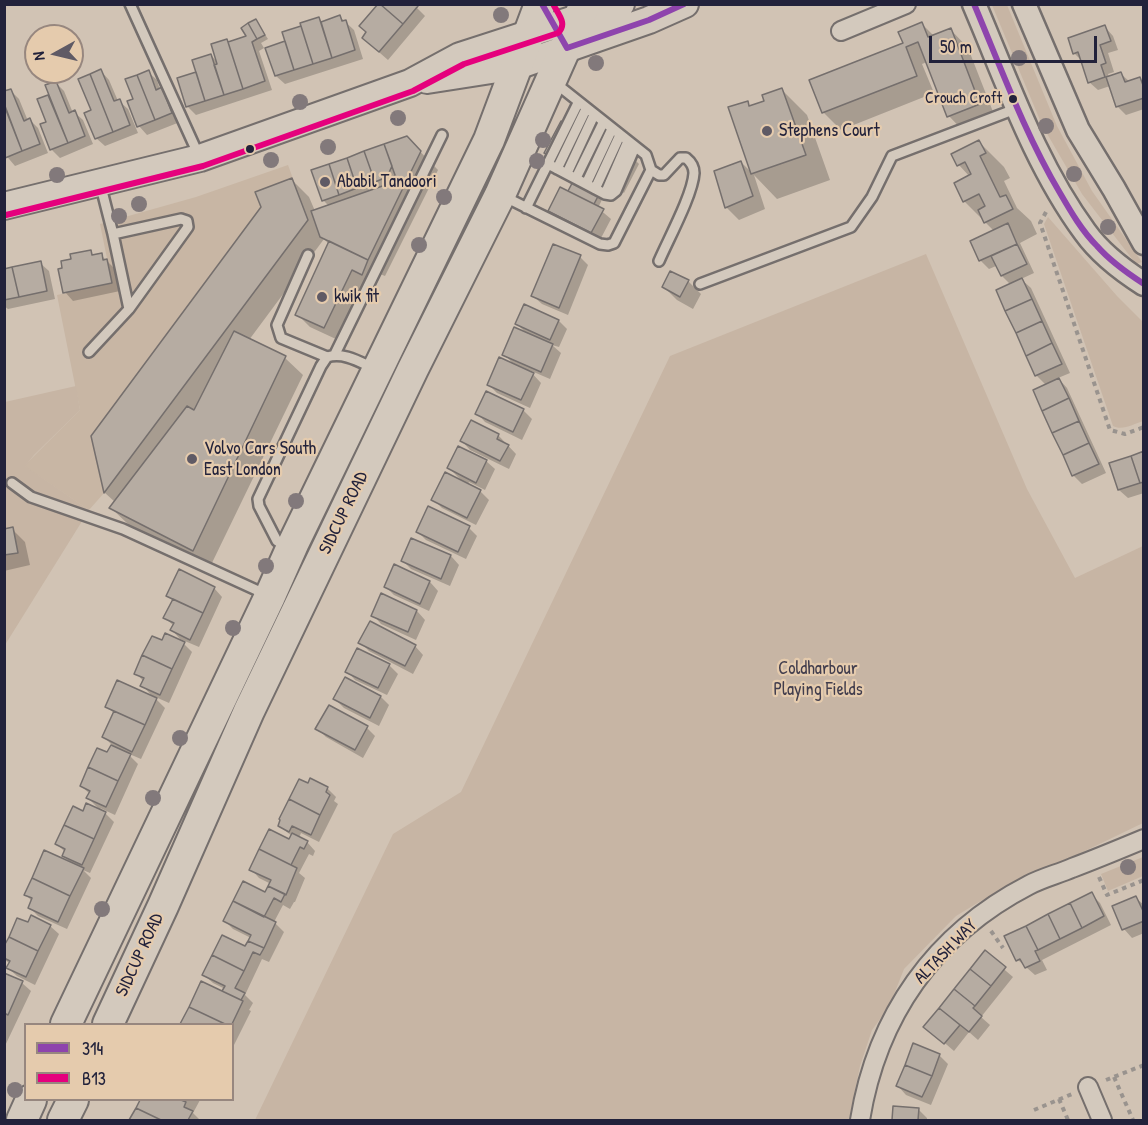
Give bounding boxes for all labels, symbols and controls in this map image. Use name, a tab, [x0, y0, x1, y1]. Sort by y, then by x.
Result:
north arrow	[24, 24, 84, 84]
scale bar	[932, 24, 1100, 62]
text: 50 m	[940, 34, 972, 59]
text: N	[27, 50, 50, 62]
place label: Crouch Croft	[925, 89, 1002, 109]
marker: Crouch Croft	[1007, 93, 1019, 105]
place label: Stephens Court	[779, 120, 880, 142]
marker: Stephens Court	[760, 124, 774, 138]
unlabelled marker	[244, 143, 256, 155]
place label: Ababil Tandoori	[337, 171, 437, 193]
marker: Ababil Tandoori	[318, 175, 332, 189]
place label: kwik fit	[334, 286, 379, 308]
marker: kwik fit	[315, 290, 329, 304]
place label: Volvo Cars South East London	[204, 438, 316, 480]
marker: Volvo Cars South East London	[185, 452, 199, 466]
street label: SIDCUP ROAD	[315, 468, 373, 558]
park label: Coldharbour Playing Fields	[773, 658, 863, 700]
street label: SIDCUP ROAD	[111, 910, 169, 1000]
street label: ALTASH WAY	[910, 915, 982, 989]
legend	[24, 1023, 234, 1101]
text: 314	[82, 1036, 103, 1061]
text: B13	[82, 1066, 106, 1091]

